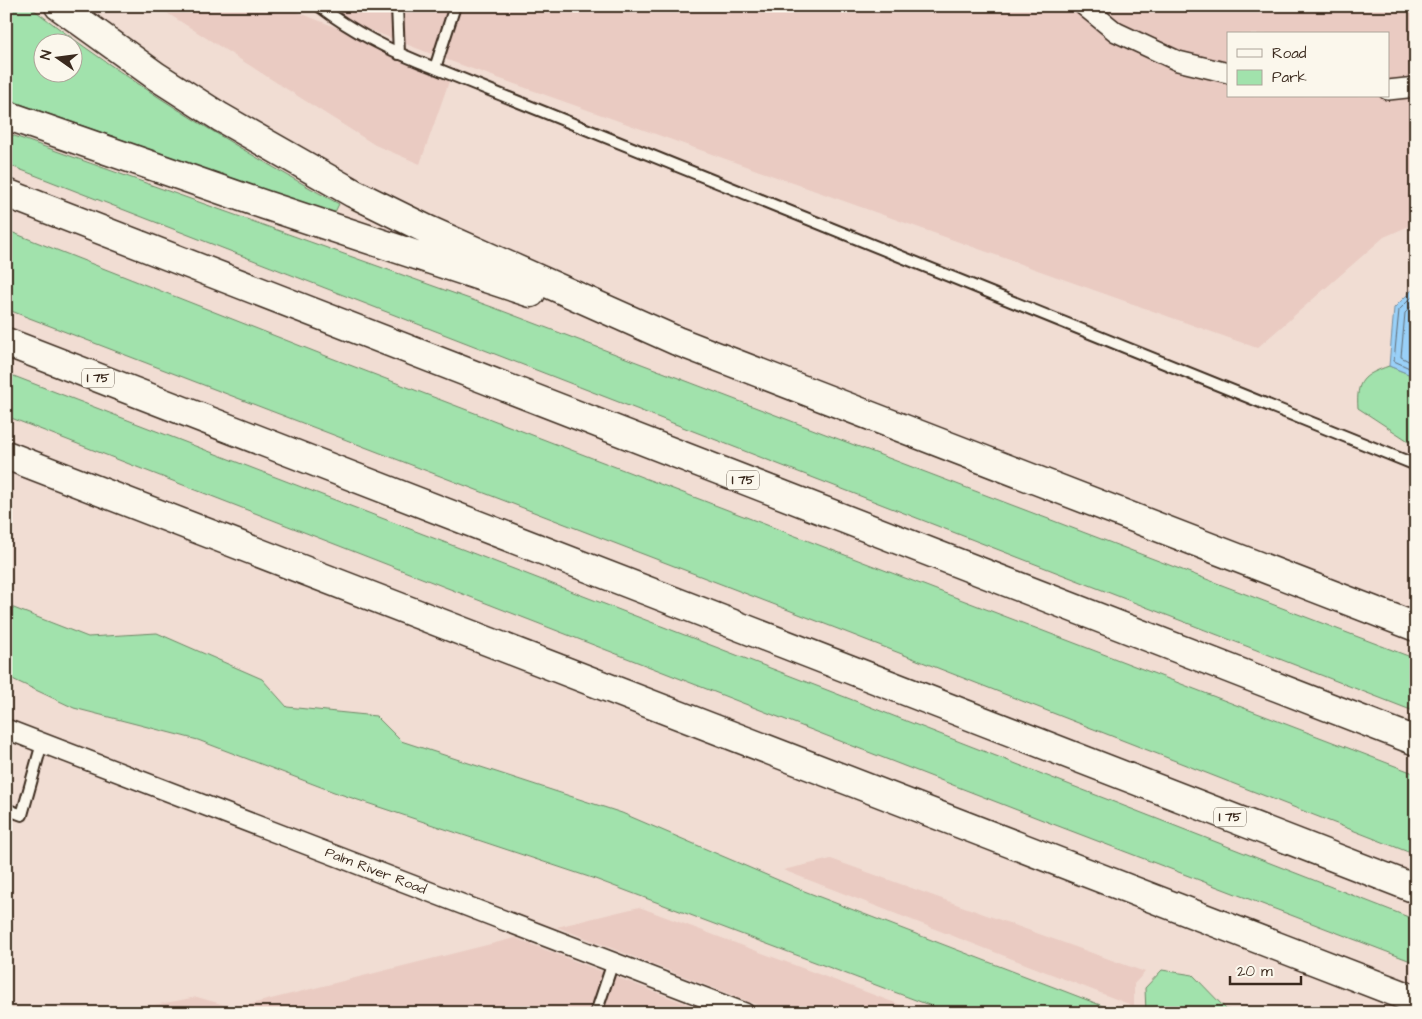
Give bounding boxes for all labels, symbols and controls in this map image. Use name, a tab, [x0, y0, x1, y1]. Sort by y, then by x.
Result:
north arrow	[32, 32, 82, 82]
legend	[1227, 32, 1390, 98]
text: Road	[1272, 43, 1307, 64]
text: N	[36, 48, 57, 62]
text: Park	[1272, 67, 1307, 88]
road number: I 75	[82, 368, 114, 388]
road number: I 75	[727, 470, 759, 490]
road number: I 75	[1214, 808, 1246, 826]
street label: Palm River Road	[322, 842, 429, 900]
scale bar	[1230, 954, 1301, 986]
text: 20 m	[1237, 961, 1273, 982]

